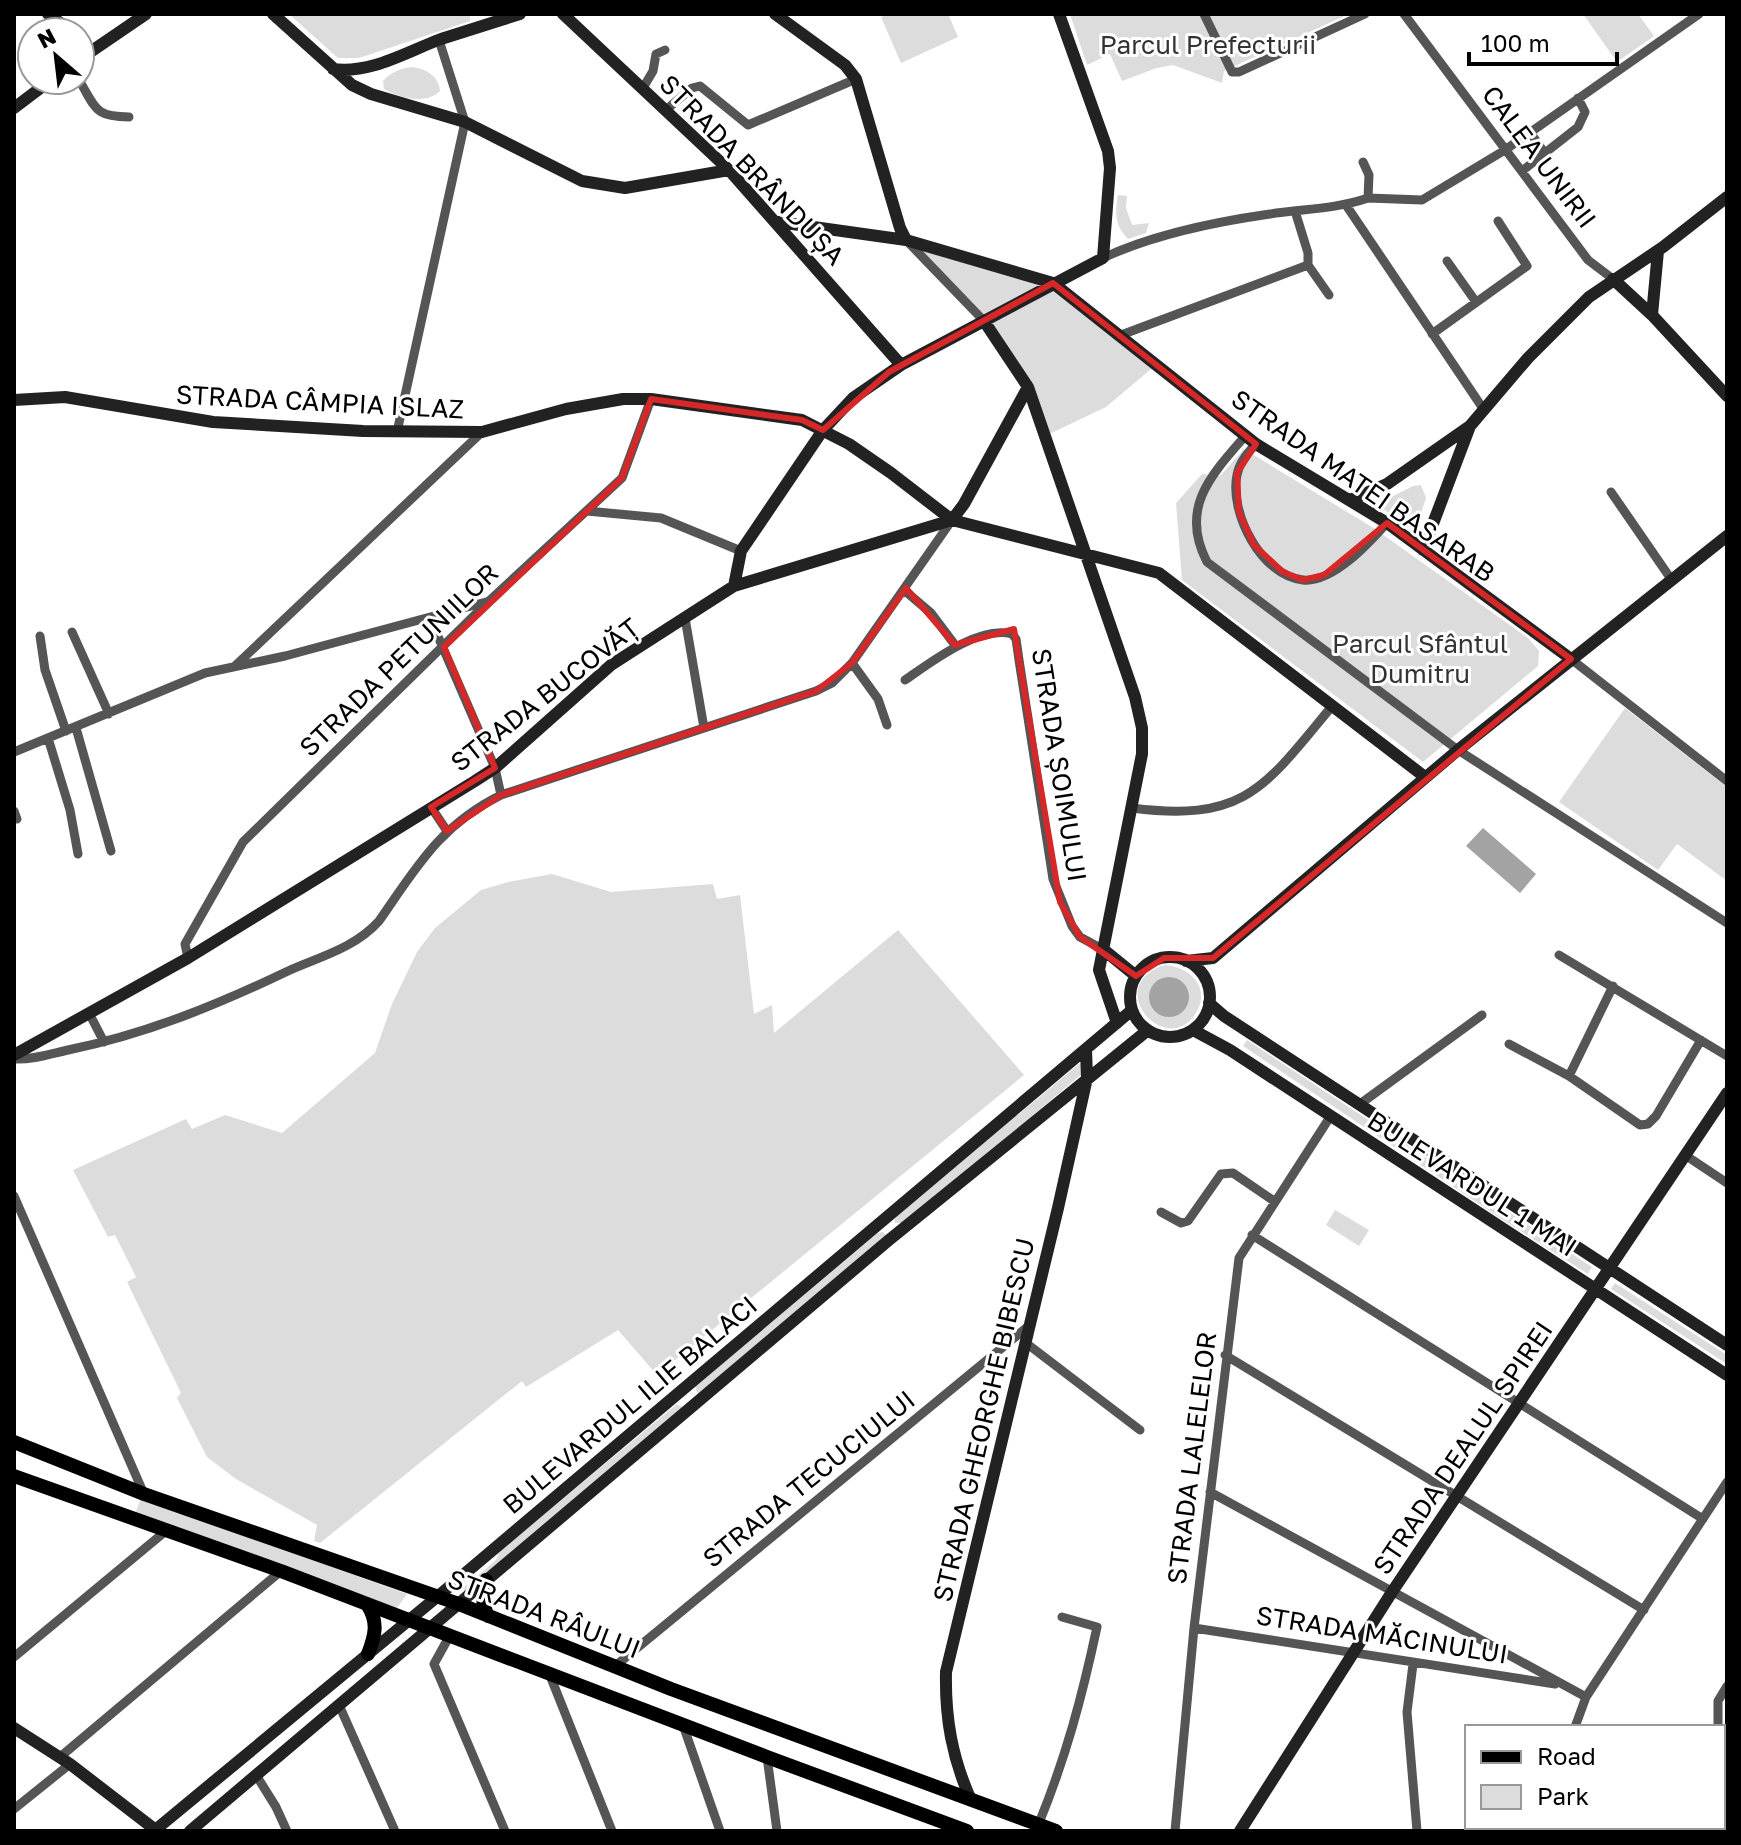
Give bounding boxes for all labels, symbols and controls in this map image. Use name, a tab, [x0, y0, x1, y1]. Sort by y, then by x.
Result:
north arrow	[16, 16, 96, 96]
scale bar	[1469, 16, 1617, 66]
text: N	[33, 22, 60, 54]
text: 100 m	[1481, 28, 1550, 57]
park label: Parcul Prefecturii	[1100, 29, 1316, 60]
street label: STRADA BRÂNDUȘA	[654, 68, 851, 271]
street label: CALEA UNIRII	[1476, 79, 1603, 234]
street label: STRADA CÂMPIA ISLAZ	[175, 378, 465, 425]
street label: STRADA MATEI BASARAB	[1226, 383, 1501, 588]
street label: STRADA PETUNIILOR	[293, 557, 504, 763]
street label: STRADA BUCOVĂȚ	[444, 611, 645, 778]
park label: Parcul Sfântul Dumitru	[1332, 628, 1508, 689]
street label: STRADA ȘOIMULUI	[1026, 646, 1093, 884]
street label: BULEVARDUL 1 MAI	[1362, 1104, 1583, 1263]
street label: STRADA GHEORGHE BIBESCU	[927, 1235, 1041, 1605]
street label: BULEVARDUL ILIE BALACI	[496, 1289, 763, 1520]
street label: STRADA DEALUL SPIREI	[1366, 1315, 1559, 1580]
street label: STRADA LALELELOR	[1161, 1330, 1222, 1586]
street label: STRADA TECUCIULUI	[696, 1384, 921, 1574]
street label: STRADA RÂULUI	[444, 1563, 645, 1665]
street label: STRADA MĂCINULUI	[1254, 1599, 1510, 1670]
legend	[1465, 1725, 1725, 1829]
text: Road	[1537, 1741, 1596, 1770]
text: Park	[1537, 1781, 1589, 1810]

